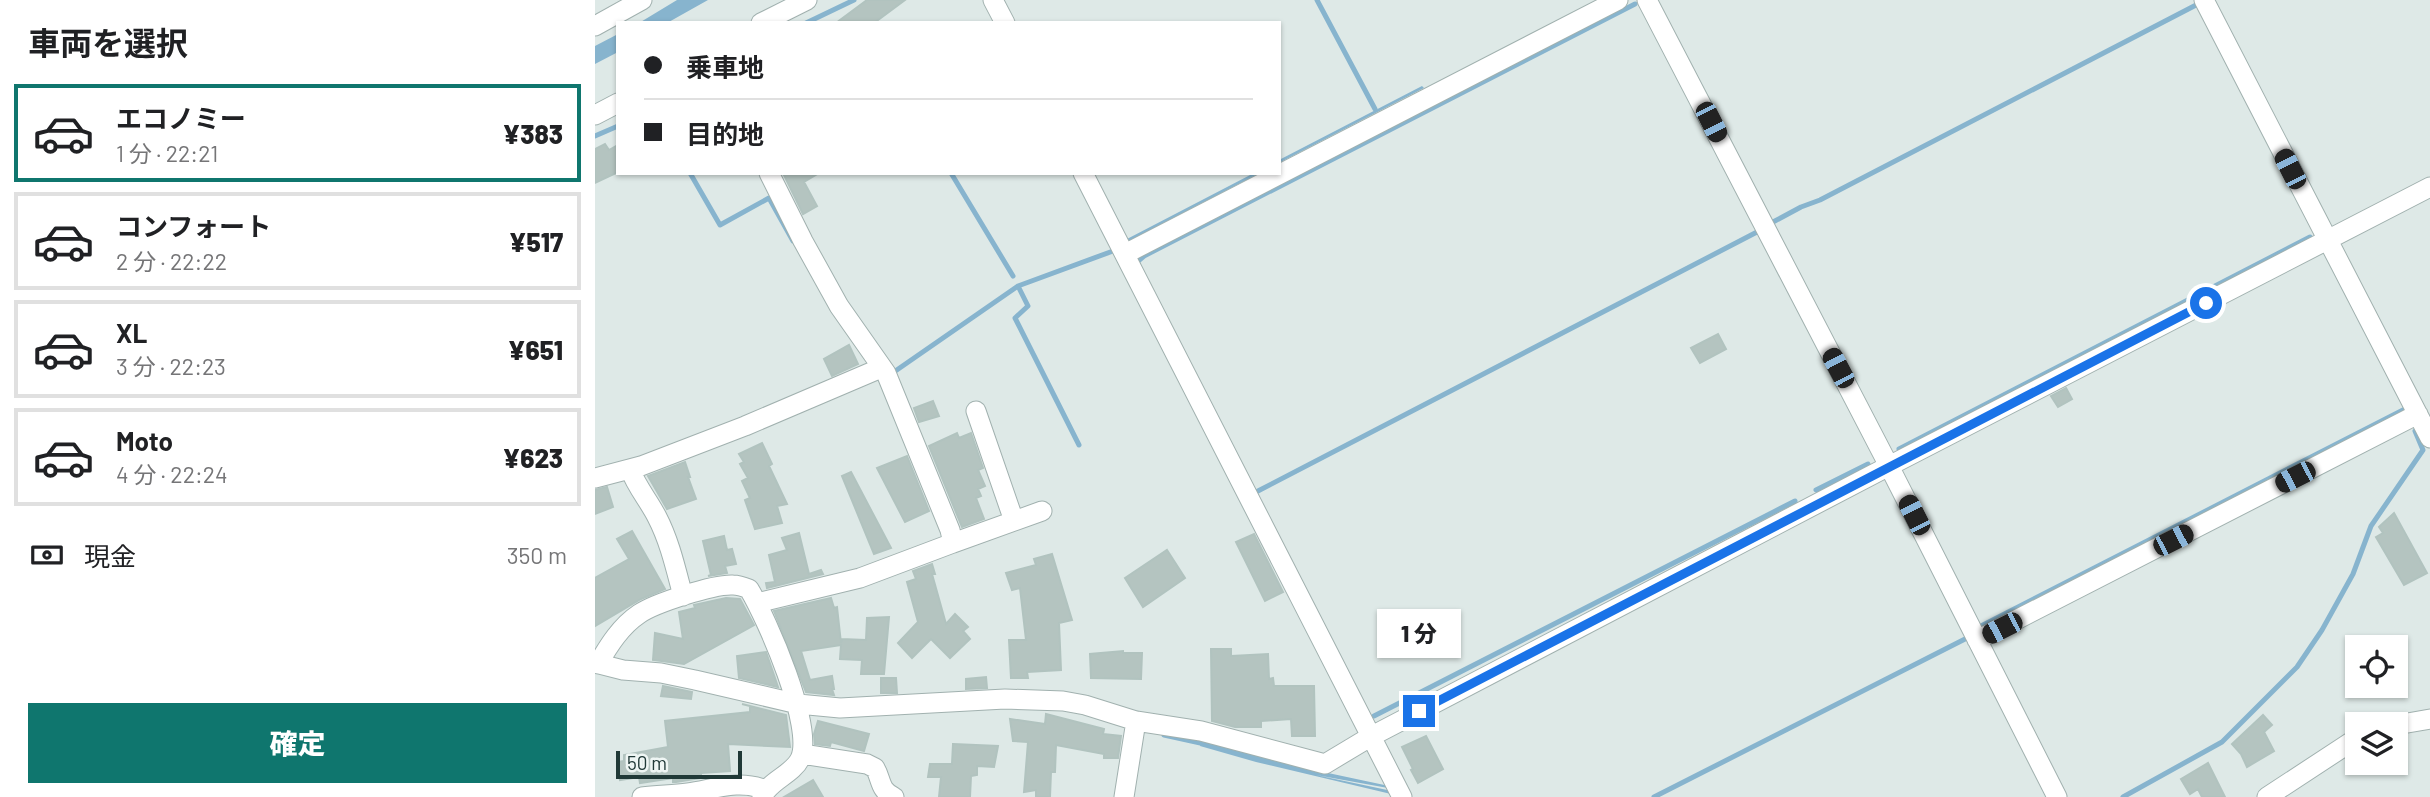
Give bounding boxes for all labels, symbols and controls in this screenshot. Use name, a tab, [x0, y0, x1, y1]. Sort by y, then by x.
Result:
text: 車両を選択	[28, 23, 188, 61]
text: 乗車地	[686, 51, 764, 82]
car	[1693, 99, 1730, 145]
icon: car	[32, 102, 95, 165]
text: エコノミー	[116, 102, 246, 133]
text: ¥383	[502, 118, 563, 149]
text: 目的地	[686, 118, 764, 149]
text: 1 分 · 22:21	[116, 139, 218, 167]
car	[2272, 146, 2309, 192]
icon: car	[32, 210, 95, 273]
text: コンフォート	[116, 210, 271, 241]
text: ¥517	[509, 226, 563, 257]
text: 2 分 · 22:22	[116, 247, 227, 275]
route start	[2190, 287, 2222, 319]
text: XL	[116, 317, 147, 348]
icon: car	[32, 318, 95, 381]
text: ¥651	[508, 334, 563, 365]
car	[1819, 345, 1858, 391]
text: 3 分 · 22:23	[116, 352, 226, 380]
text: Moto	[116, 425, 173, 456]
icon: car	[32, 426, 95, 489]
text: ¥623	[502, 442, 563, 473]
car	[2272, 458, 2319, 496]
text: 4 分 · 22:24	[116, 460, 228, 488]
car	[1896, 492, 1933, 538]
car	[2150, 521, 2197, 559]
icon: cash	[28, 536, 66, 574]
text: 現金	[84, 540, 136, 571]
text: 350 m	[507, 541, 567, 569]
car	[1979, 609, 2026, 647]
callout: 1 分	[1377, 610, 1461, 658]
text: 1 分	[1401, 619, 1437, 647]
map controls	[2345, 635, 2408, 775]
button: locate	[2345, 635, 2408, 698]
route end	[1403, 695, 1435, 727]
button: 確定	[28, 703, 567, 783]
button: layers	[2345, 712, 2408, 775]
scale bar	[616, 748, 742, 780]
text: 50 m	[627, 751, 667, 774]

